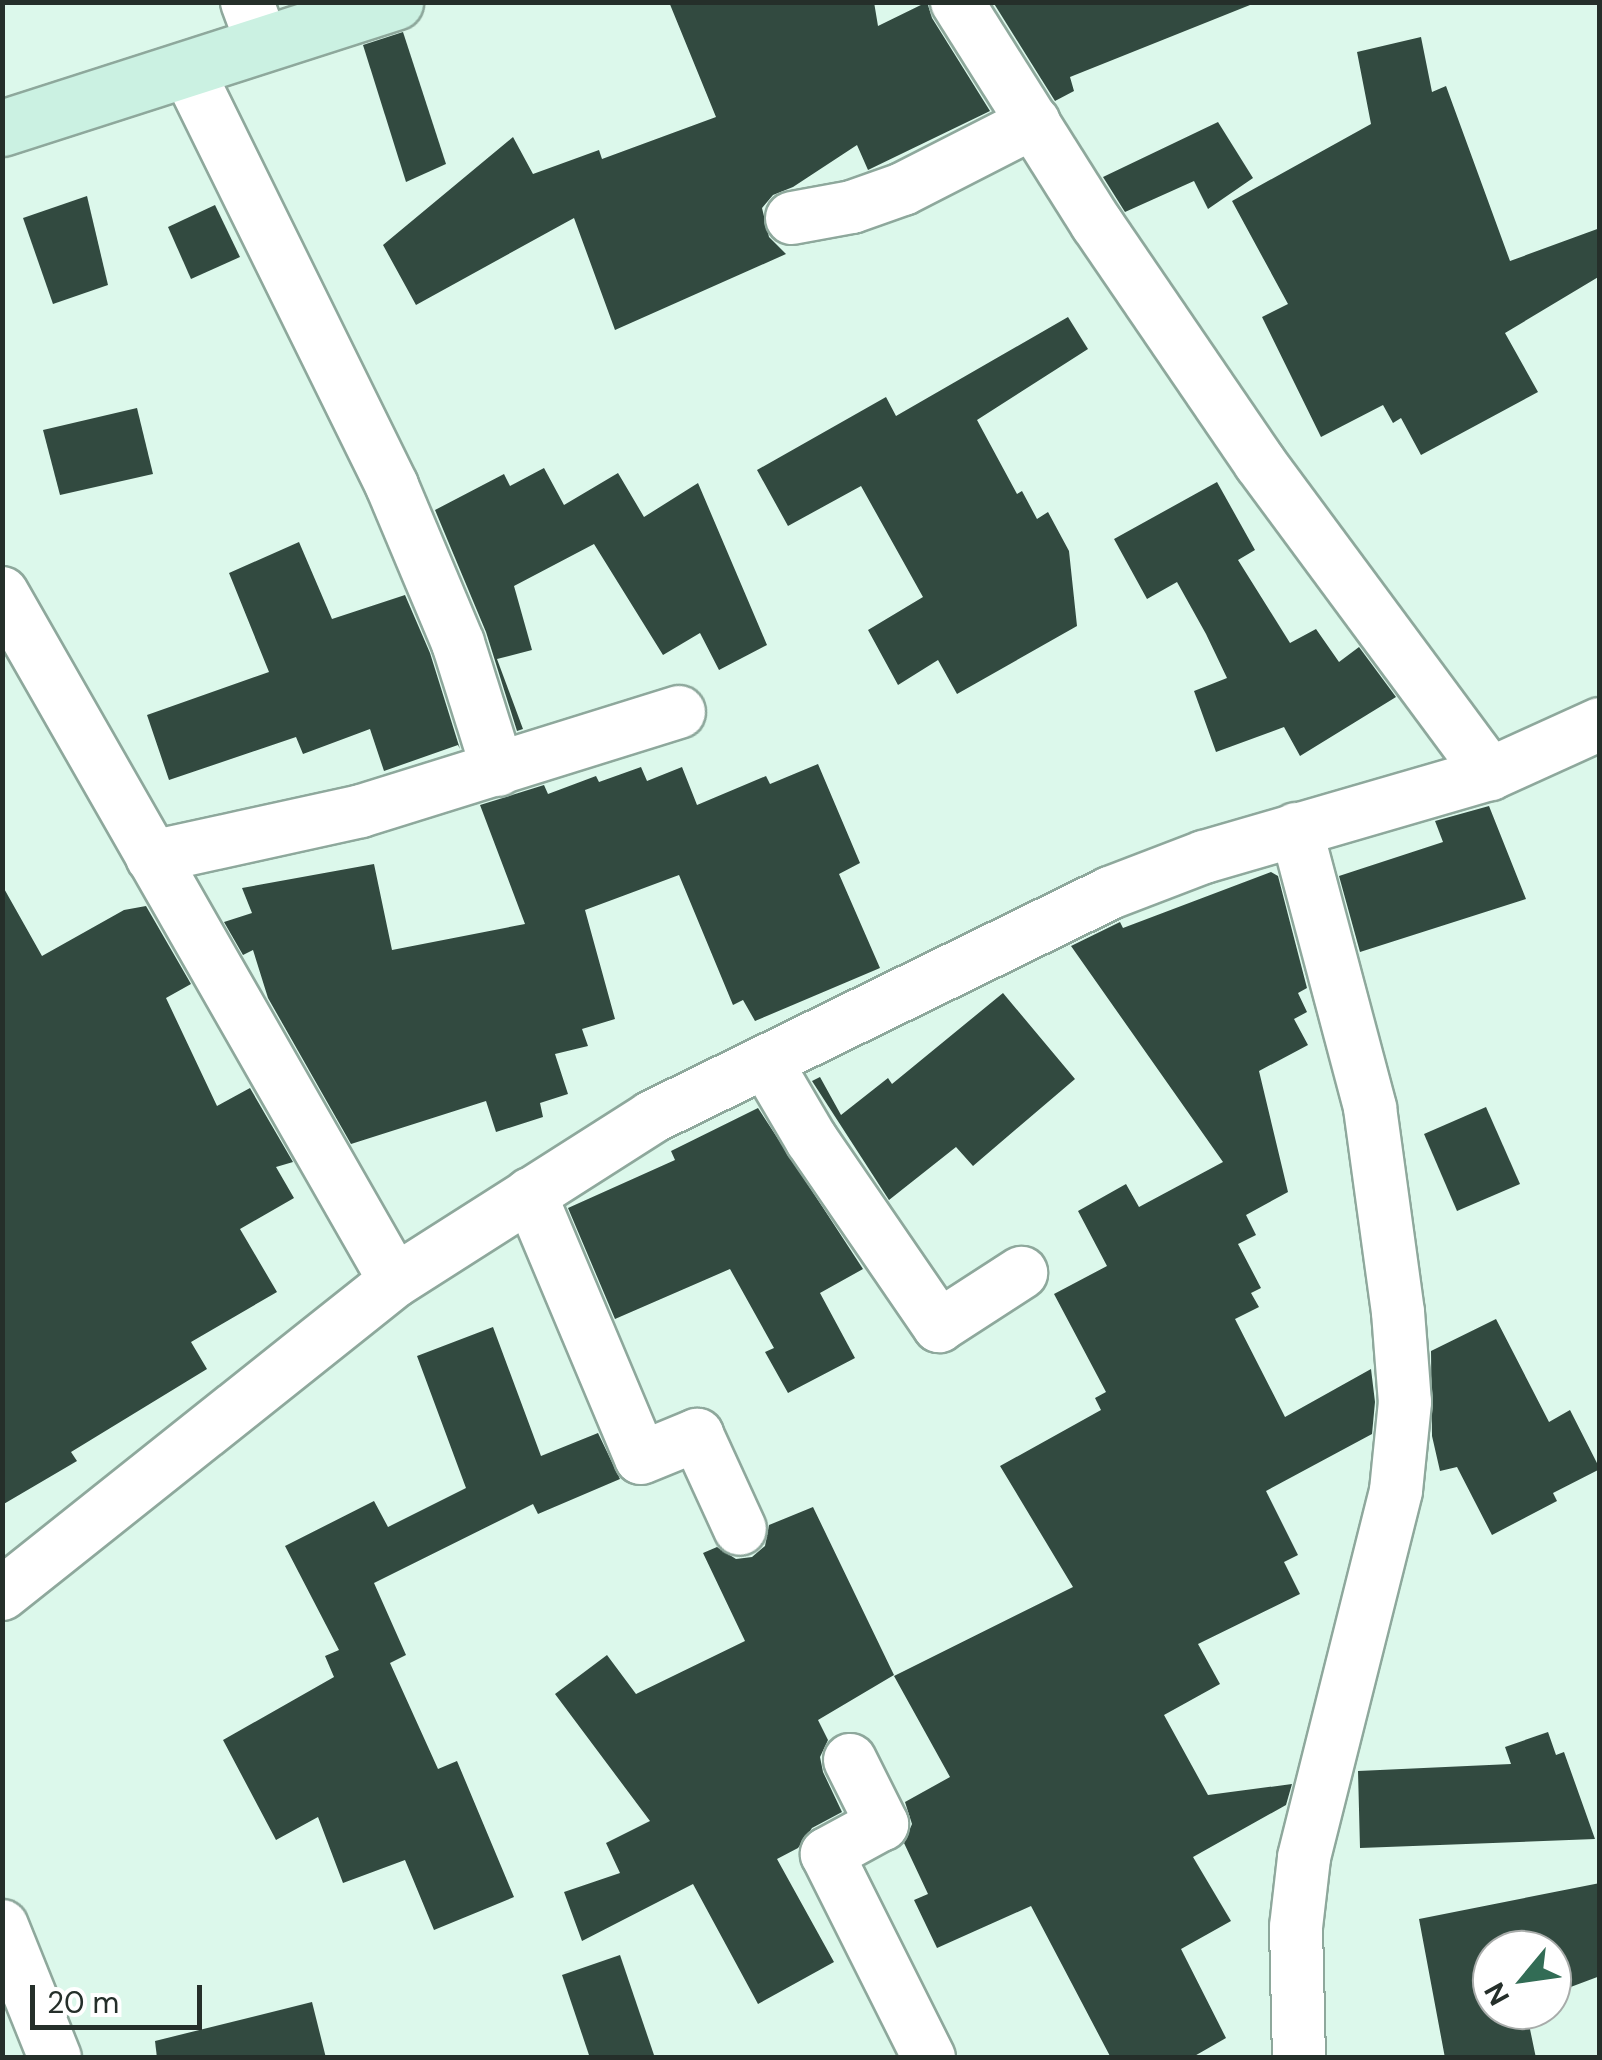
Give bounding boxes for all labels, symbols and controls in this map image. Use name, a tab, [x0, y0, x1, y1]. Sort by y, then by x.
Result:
north arrow	[1472, 1930, 1572, 2030]
scale bar	[35, 1965, 208, 2027]
text: N	[1476, 1976, 1518, 2012]
text: 20 m	[47, 1983, 119, 2022]

